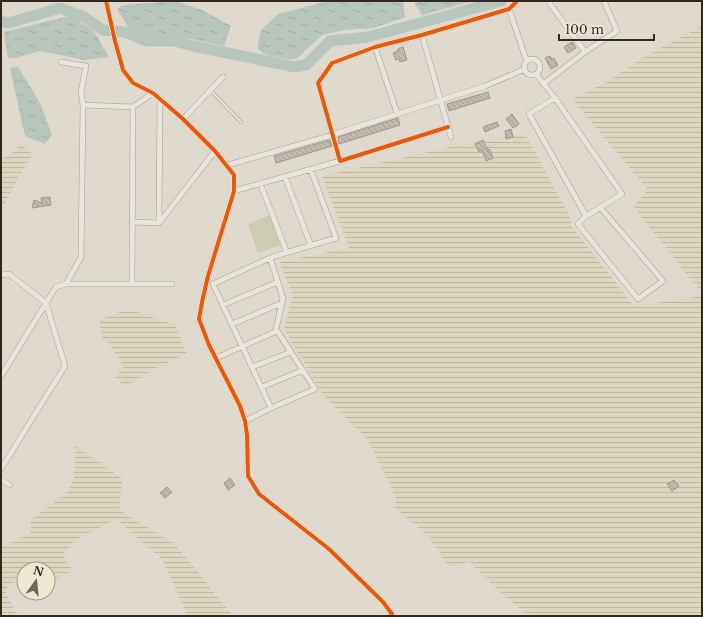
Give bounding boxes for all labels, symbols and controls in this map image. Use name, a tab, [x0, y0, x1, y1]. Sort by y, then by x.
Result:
scale bar	[559, 16, 654, 42]
text: 100 m	[565, 22, 604, 37]
north arrow	[16, 561, 56, 601]
text: N	[32, 563, 46, 580]

